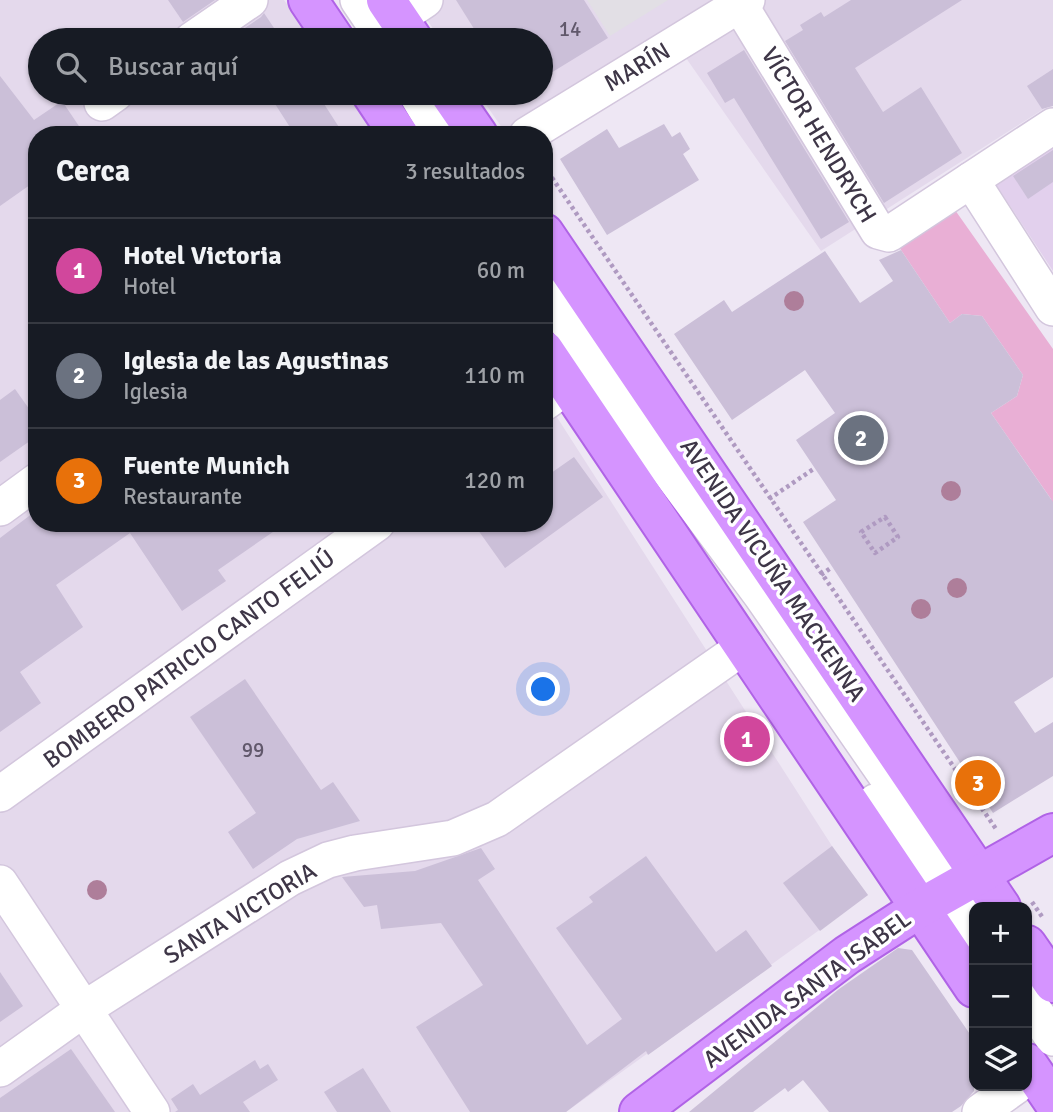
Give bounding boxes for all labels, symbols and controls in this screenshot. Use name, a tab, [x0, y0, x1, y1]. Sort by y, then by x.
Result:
house number: 14	[559, 16, 581, 42]
search box	[28, 28, 553, 105]
street label: MARÍN	[598, 36, 676, 98]
street label: VÍCTOR HENDRYCH	[755, 42, 883, 228]
icon: search	[52, 48, 90, 86]
text: Buscar aquí	[108, 51, 238, 83]
text: Cerca	[56, 153, 130, 190]
text: 3 resultados	[405, 157, 525, 186]
text: Hotel Victoria	[123, 240, 282, 272]
text: 1	[73, 256, 85, 285]
text: 60 m	[477, 256, 525, 285]
text: Hotel	[123, 272, 176, 301]
text: Iglesia de las Agustinas	[123, 345, 388, 377]
text: 2	[73, 361, 85, 390]
text: 110 m	[464, 361, 525, 390]
text: Iglesia	[123, 377, 188, 406]
pin: 2	[838, 412, 884, 464]
street label: AVENIDA VICUÑA MACKENNA	[674, 433, 872, 707]
text: Fuente Munich	[123, 450, 290, 482]
text: 3	[73, 466, 85, 495]
text: 120 m	[464, 466, 525, 495]
text: Restaurante	[123, 482, 242, 511]
street label: BOMBERO PATRICIO CANTO FELIÚ	[37, 543, 341, 775]
your location	[526, 672, 560, 706]
pin: 1	[724, 713, 770, 765]
house number: 99	[242, 737, 264, 763]
pin: 3	[955, 757, 1001, 809]
street label: SANTA VICTORIA	[158, 855, 322, 970]
map controls	[969, 902, 1032, 1091]
button: +	[969, 902, 1032, 965]
street label: AVENIDA SANTA ISABEL	[697, 904, 917, 1074]
button: −	[969, 965, 1032, 1028]
button: layers	[969, 1028, 1032, 1091]

